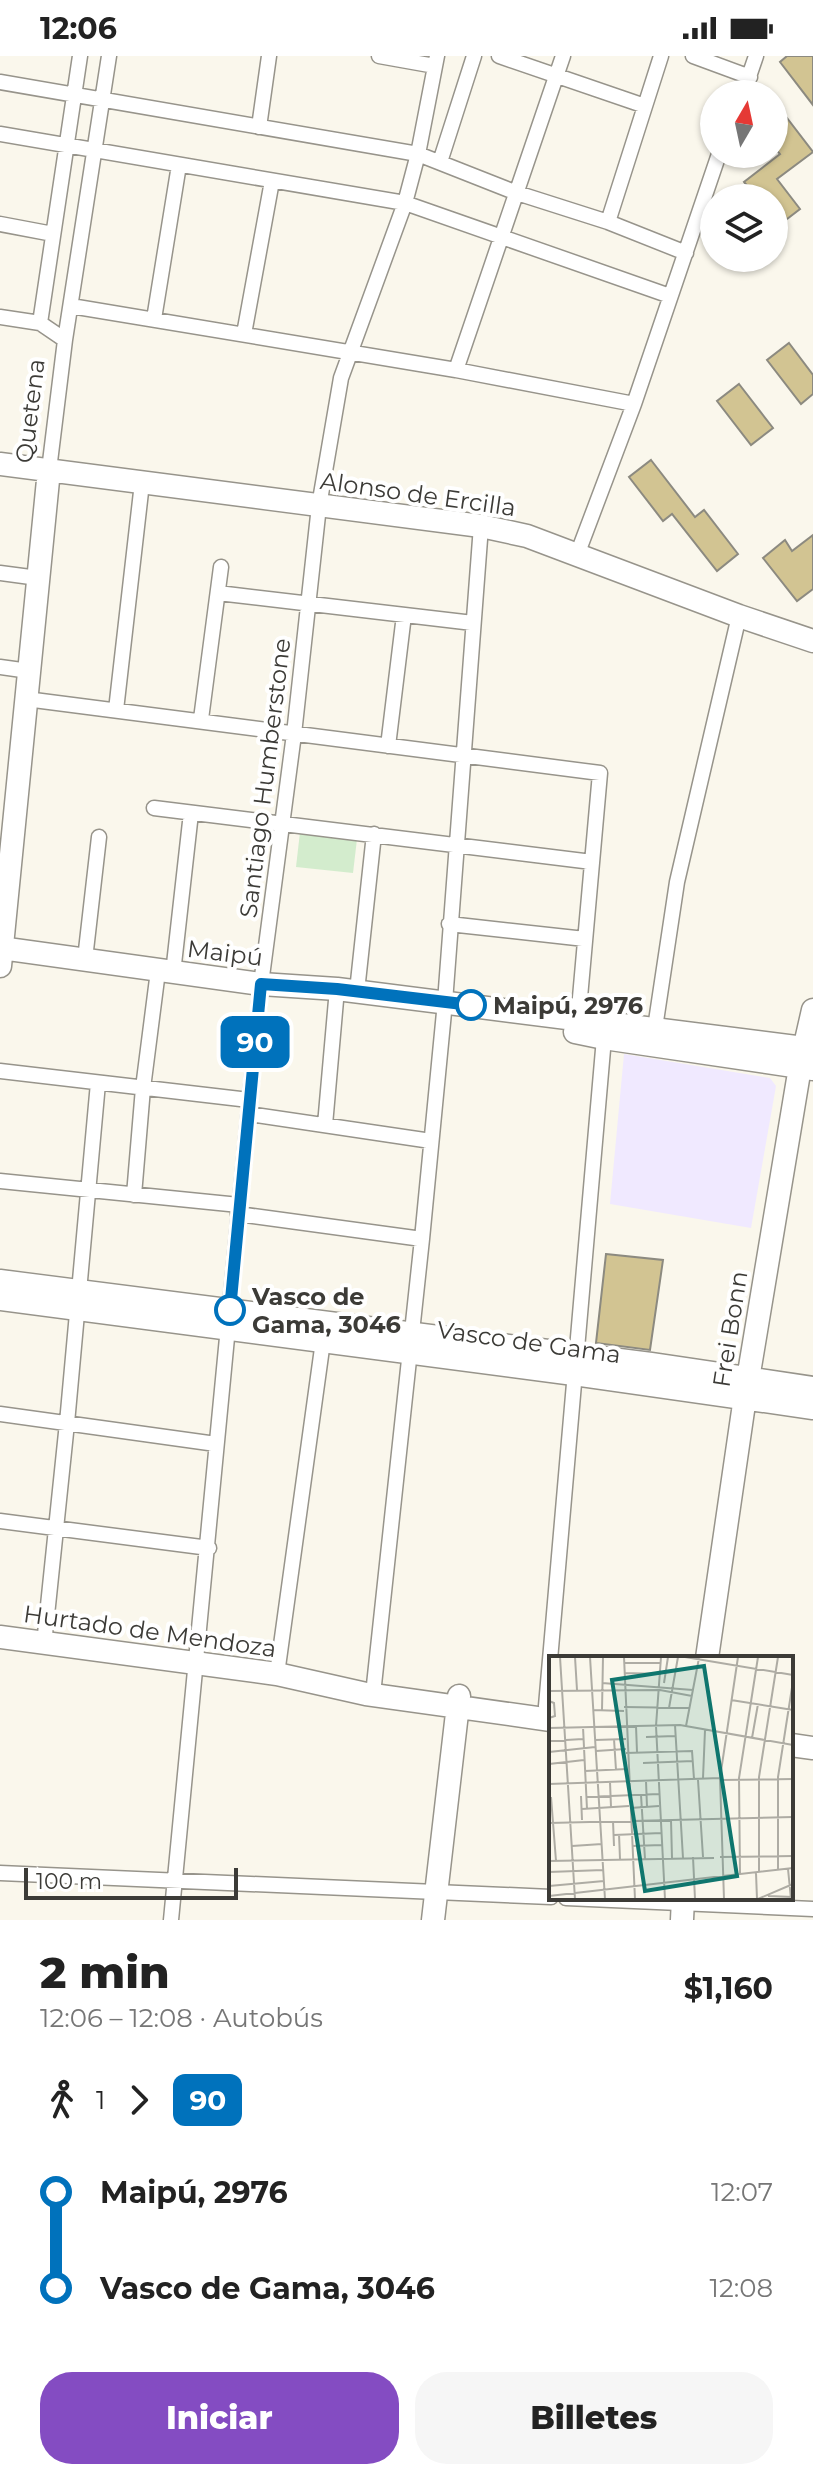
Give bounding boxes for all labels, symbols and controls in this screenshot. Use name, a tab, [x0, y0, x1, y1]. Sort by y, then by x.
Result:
text: 12:06	[40, 10, 117, 47]
north arrow	[700, 80, 788, 168]
map controls	[700, 80, 788, 272]
button: layers	[700, 184, 788, 272]
street label: Quetena	[9, 357, 51, 465]
street label: Alonso de Ercilla	[318, 466, 518, 522]
street label: Santiago Humberstone	[233, 637, 297, 919]
street label: Maipú	[186, 934, 264, 972]
marker: Maipú, 2976	[456, 990, 486, 1020]
place label: Maipú, 2976	[493, 991, 643, 1020]
line badge: 90	[219, 1016, 291, 1068]
text: 90	[237, 1025, 273, 1059]
street label: Frei Bonn	[707, 1269, 753, 1389]
place label: Vasco de Gama, 3046	[251, 1282, 401, 1339]
marker: Vasco de Gama, 3046	[215, 1295, 245, 1325]
street label: Vasco de Gama	[435, 1315, 623, 1369]
street label: Hurtado de Mendoza	[22, 1599, 278, 1663]
inset map	[549, 1656, 793, 1900]
scale bar	[24, 1864, 238, 1900]
text: 100 m	[36, 1868, 102, 1895]
text: 2 min	[40, 1945, 170, 1999]
text: $1,160	[684, 1970, 773, 2007]
text: 12:06 – 12:08 · Autobús	[40, 2002, 323, 2034]
icon: walk	[40, 2078, 84, 2122]
icon: forward	[117, 2078, 161, 2122]
text: 90	[189, 2083, 226, 2117]
text: 1	[96, 2084, 105, 2116]
text: Maipú, 2976	[100, 2174, 288, 2211]
text: 12:07	[711, 2176, 773, 2208]
text: Vasco de Gama, 3046	[100, 2270, 435, 2307]
text: 12:08	[710, 2272, 773, 2304]
button: Iniciar	[40, 2372, 399, 2464]
button: Billetes	[415, 2372, 773, 2464]

